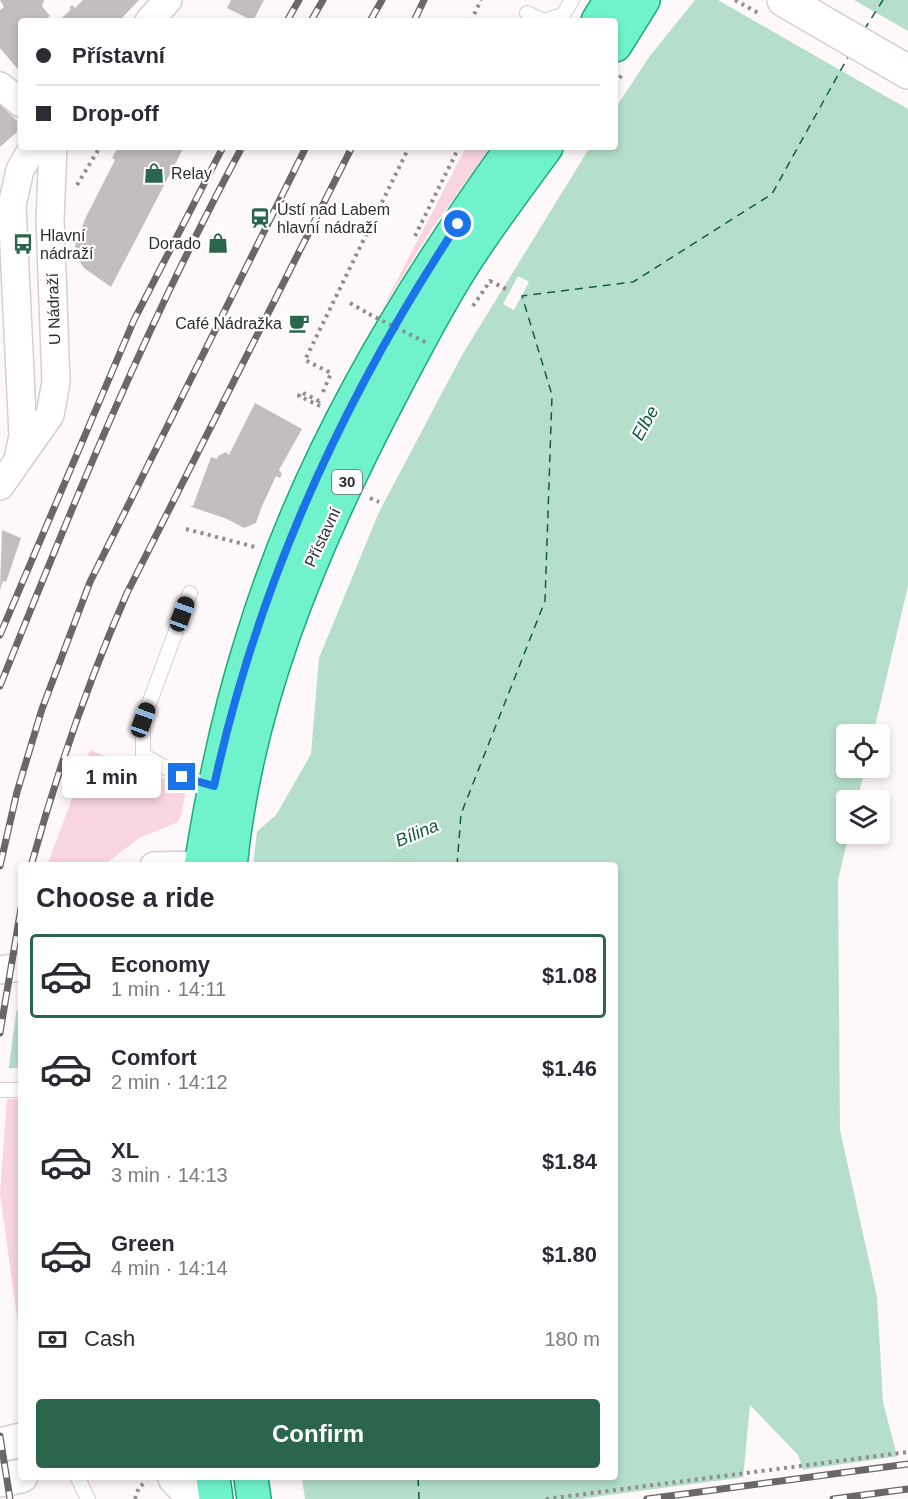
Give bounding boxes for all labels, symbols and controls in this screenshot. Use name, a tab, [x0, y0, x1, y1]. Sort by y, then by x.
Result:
text: Přístavní	[72, 43, 165, 68]
text: Drop-off	[72, 101, 159, 126]
shop icon: Relay	[142, 161, 166, 185]
place label: Relay	[171, 165, 212, 182]
place label: Ústí nad Labem hlavní nádraží	[277, 200, 390, 236]
station icon: Ústí nad Labem hlavní nádraží	[248, 206, 272, 230]
route start	[444, 210, 471, 237]
place label: Hlavní nádraží	[40, 227, 94, 262]
shop icon: Dorado	[206, 231, 230, 255]
bus stop icon: Hlavní nádraží	[11, 232, 35, 256]
place label: Dorado	[149, 235, 201, 252]
street label: U Nádraží	[44, 272, 63, 345]
cafe icon: Café Nádražka	[287, 311, 311, 335]
place label: Café Nádražka	[175, 315, 282, 332]
water label: Elbe	[628, 402, 662, 444]
road number: 30	[332, 470, 362, 494]
street label: Přístavní	[301, 505, 344, 569]
car	[167, 594, 197, 634]
car	[128, 700, 158, 740]
map controls	[836, 724, 890, 844]
button: locate	[836, 724, 890, 778]
callout: 1 min	[62, 756, 161, 798]
route end	[168, 763, 195, 790]
text: 1 min	[85, 766, 138, 788]
button: layers	[836, 790, 890, 844]
water label: Bílina	[392, 815, 442, 851]
text: Choose a ride	[36, 883, 215, 913]
icon: car	[39, 949, 93, 1003]
text: Economy	[111, 952, 210, 977]
text: $1.08	[542, 963, 597, 988]
text: 1 min · 14:11	[111, 978, 226, 1000]
icon: car	[39, 1042, 93, 1096]
text: Comfort	[111, 1045, 197, 1070]
text: $1.46	[542, 1056, 597, 1081]
text: 2 min · 14:12	[111, 1071, 228, 1093]
icon: car	[39, 1135, 93, 1189]
text: XL	[111, 1138, 139, 1163]
text: $1.84	[542, 1149, 597, 1174]
text: 3 min · 14:13	[111, 1164, 228, 1186]
icon: car	[39, 1228, 93, 1282]
text: Green	[111, 1231, 175, 1256]
text: $1.80	[542, 1242, 597, 1267]
text: 4 min · 14:14	[111, 1257, 228, 1279]
icon: cash	[36, 1323, 69, 1356]
text: Cash	[84, 1326, 135, 1351]
text: 180 m	[544, 1328, 600, 1350]
button: Confirm	[36, 1399, 600, 1468]

